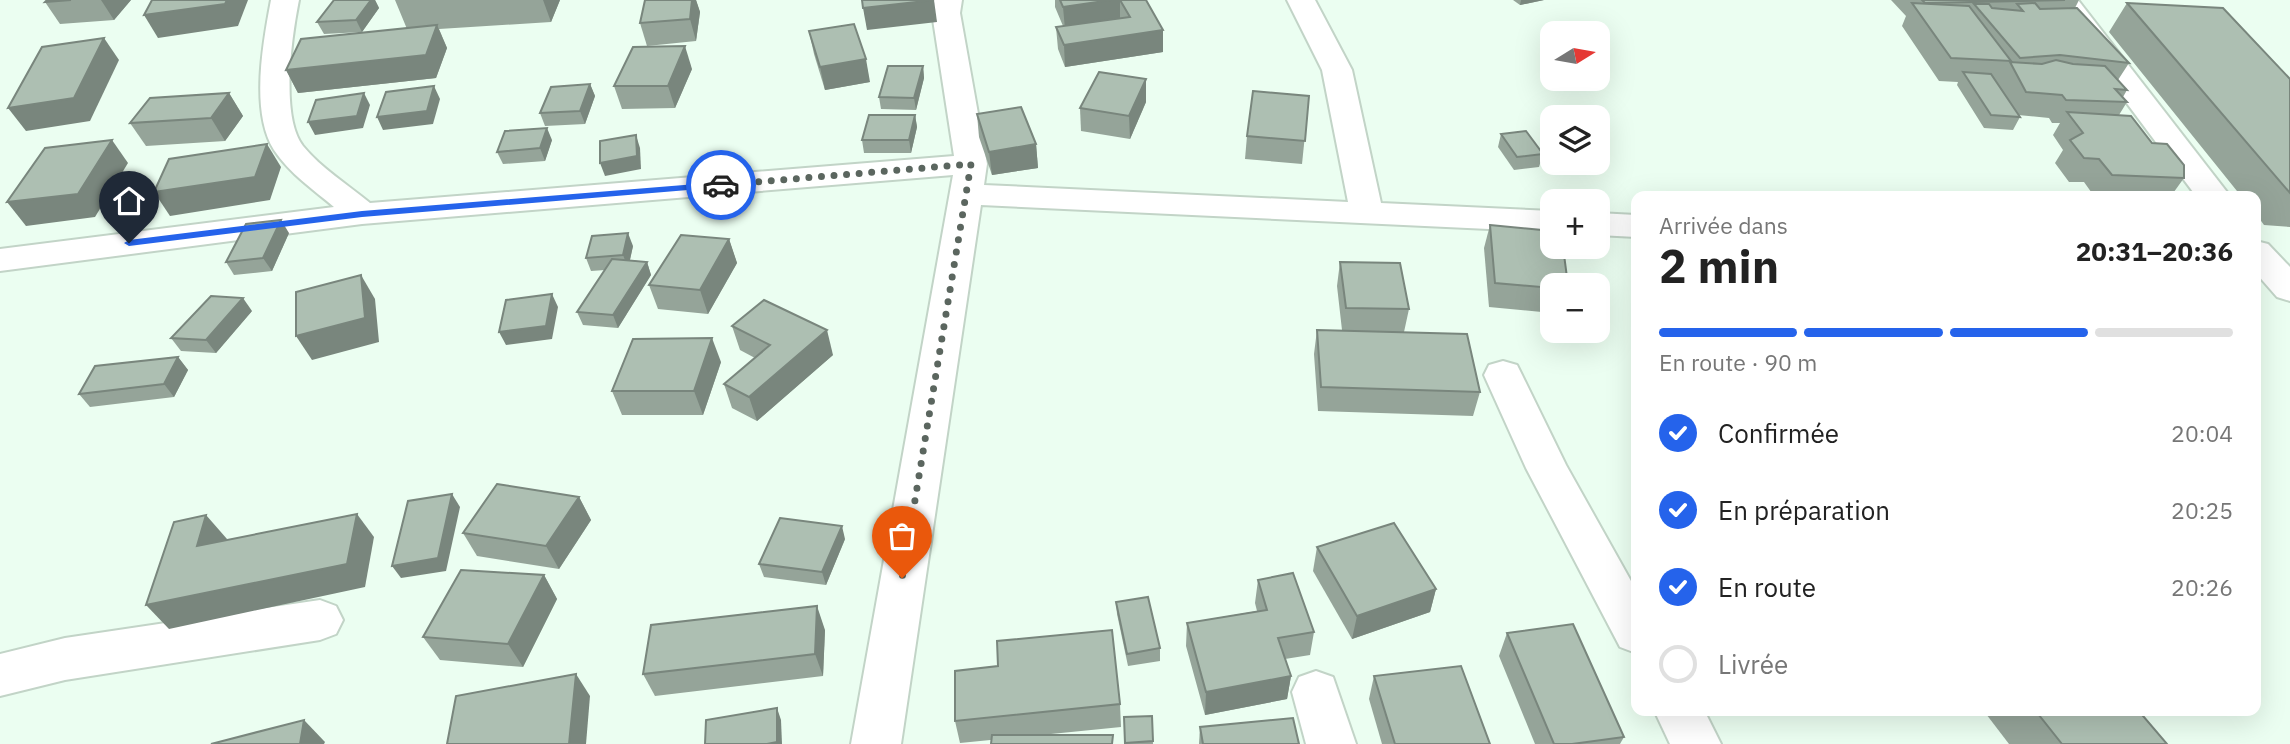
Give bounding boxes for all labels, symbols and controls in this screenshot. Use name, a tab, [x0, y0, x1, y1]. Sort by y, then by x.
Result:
north arrow	[1540, 21, 1610, 91]
map controls	[1540, 21, 1610, 343]
button: layers	[1540, 105, 1610, 175]
courier	[686, 150, 756, 220]
icon: car	[702, 166, 740, 204]
pin	[99, 171, 159, 243]
icon: home	[110, 182, 148, 220]
button: +	[1540, 189, 1610, 259]
text: Arrivée dans	[1659, 210, 1788, 240]
text: 20:31–20:36	[2076, 234, 2233, 268]
text: 2 min	[1659, 236, 1779, 296]
button: −	[1540, 273, 1610, 343]
text: En route · 90 m	[1659, 347, 1817, 377]
icon: check	[1659, 414, 1697, 452]
text: Confirmée	[1718, 416, 1839, 450]
text: 20:04	[2171, 418, 2233, 448]
icon: check	[1659, 491, 1697, 529]
text: En préparation	[1718, 493, 1890, 527]
text: 20:25	[2171, 495, 2233, 525]
pin	[872, 506, 932, 578]
icon: bag	[883, 517, 921, 555]
icon: check	[1659, 568, 1697, 606]
text: En route	[1718, 570, 1816, 604]
text: 20:26	[2171, 572, 2233, 602]
text: Livrée	[1718, 647, 1788, 681]

